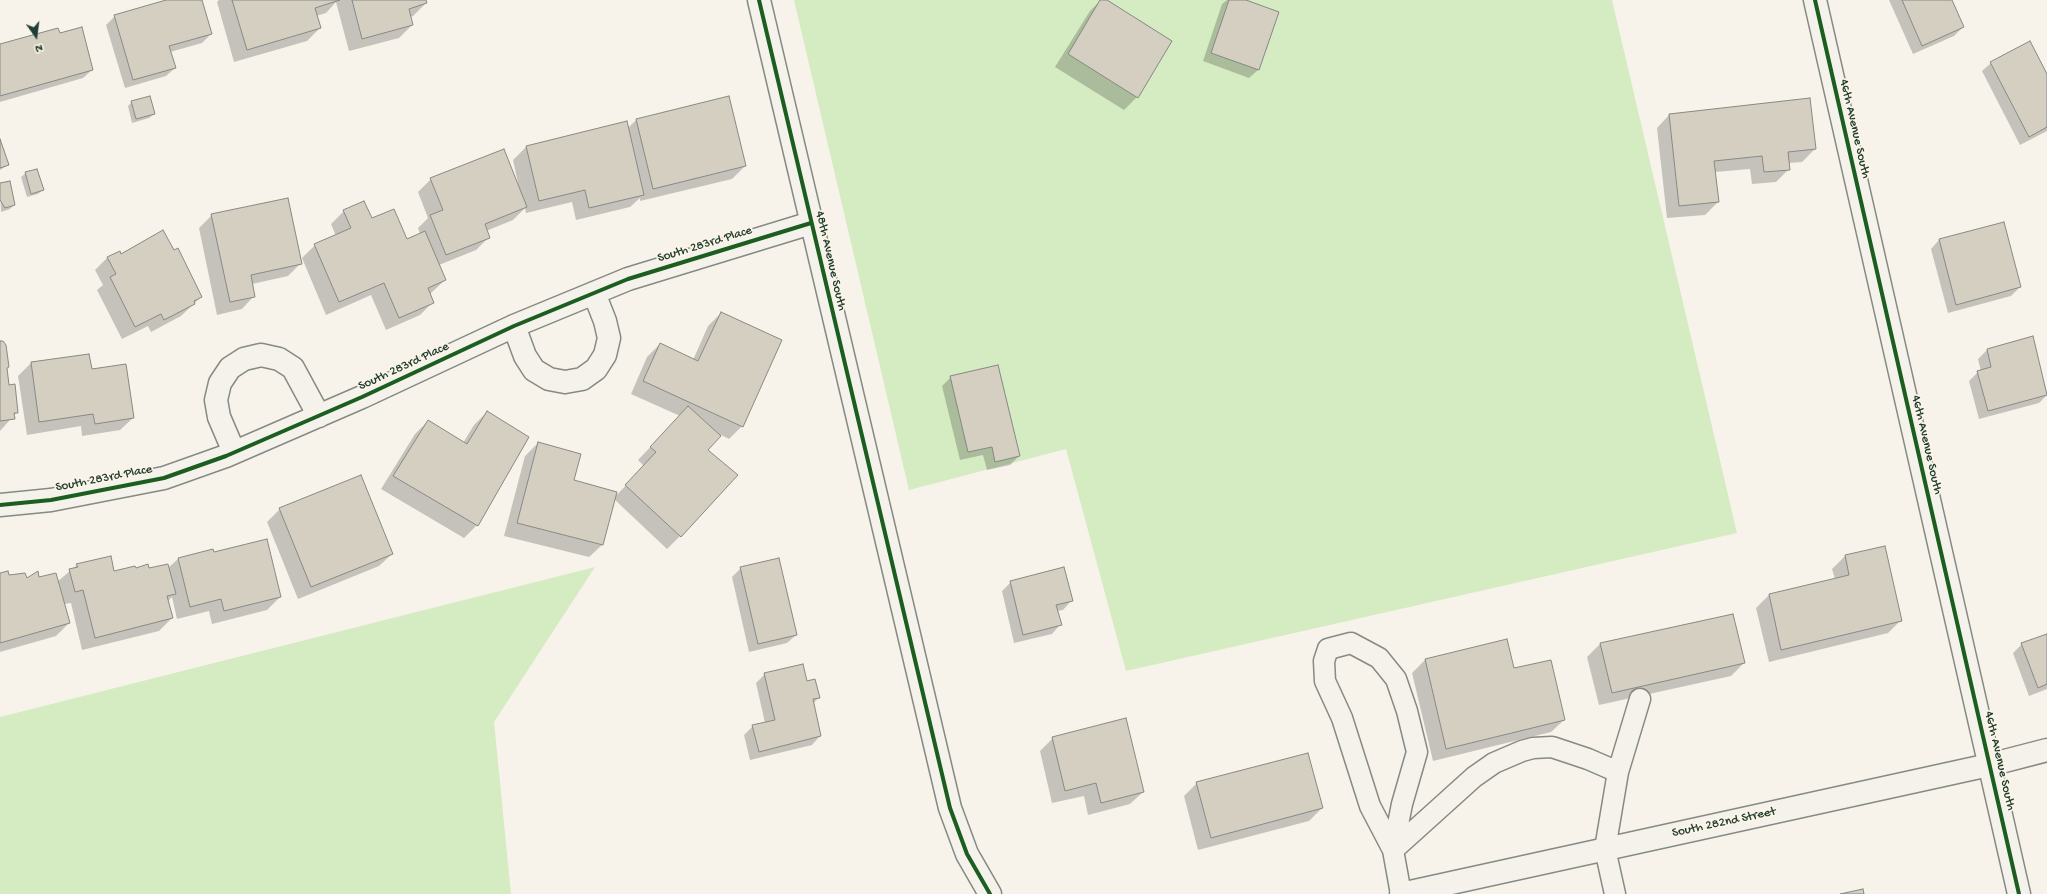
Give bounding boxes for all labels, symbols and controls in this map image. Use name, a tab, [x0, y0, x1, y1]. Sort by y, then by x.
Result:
north arrow	[16, 16, 56, 56]
text: N	[34, 41, 44, 54]
street label: 46th Avenue South	[1835, 78, 1873, 180]
street label: 48th Avenue South	[811, 210, 849, 312]
street label: South 283rd Place	[656, 223, 754, 267]
street label: South 283rd Place	[356, 339, 452, 395]
street label: 46th Avenue South	[1907, 394, 1945, 496]
street label: South 283rd Place	[54, 462, 154, 496]
street label: 46th Avenue South	[1980, 710, 2018, 812]
street label: South 282nd Street	[1671, 804, 1777, 842]

